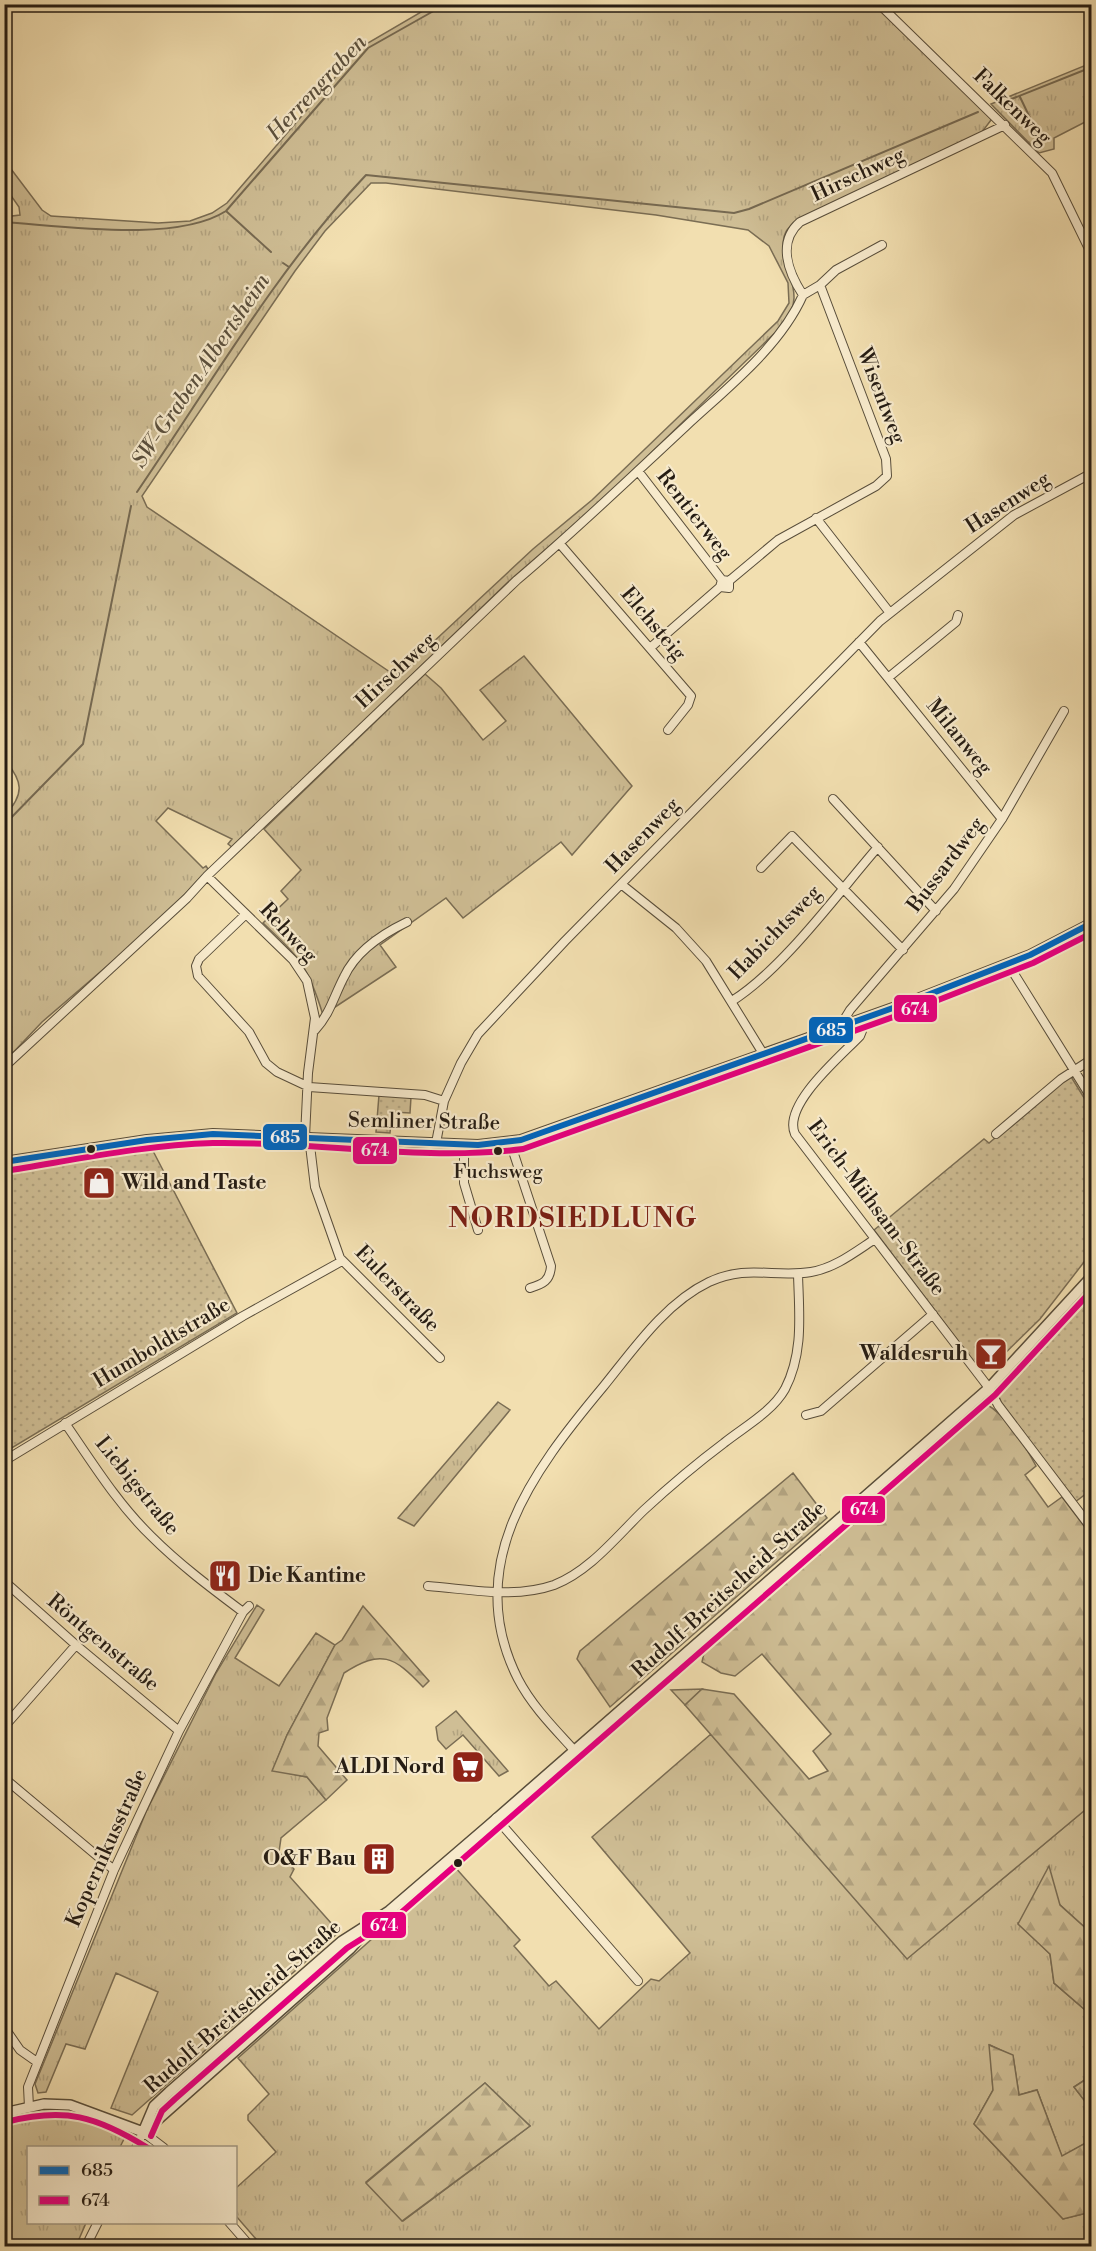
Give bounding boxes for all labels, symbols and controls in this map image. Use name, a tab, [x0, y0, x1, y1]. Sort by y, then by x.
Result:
water label: Herrengraben	[260, 29, 373, 147]
street label: Falkenweg	[967, 63, 1057, 151]
street label: Hirschweg	[807, 142, 909, 208]
water label: SW-Graben Albertsheim	[126, 269, 276, 473]
street label: Wisentweg	[850, 343, 911, 448]
street label: Rentierweg	[650, 464, 738, 566]
street label: Hasenweg	[961, 466, 1055, 540]
street label: Elchsteig	[615, 582, 692, 666]
street label: Hirschweg	[350, 627, 442, 715]
street label: Milanweg	[920, 694, 998, 780]
street label: Hasenweg	[600, 793, 686, 879]
street label: Bussardweg	[901, 812, 990, 919]
street label: Habichtsweg	[723, 880, 827, 986]
street label: Rehweg	[254, 897, 323, 969]
line badge: 674	[893, 994, 938, 1023]
text: 674	[901, 1000, 930, 1020]
line badge: 685	[808, 1016, 854, 1044]
text: 685	[816, 1021, 846, 1041]
street label: Semliner Straße	[348, 1108, 500, 1136]
street label: Erich-Mühsam-Straße	[801, 1115, 951, 1301]
line badge: 685	[262, 1123, 308, 1151]
text: 685	[270, 1128, 300, 1148]
line badge: 674	[352, 1136, 398, 1165]
text: 674	[361, 1141, 390, 1161]
unlabelled marker	[85, 1143, 97, 1155]
marker: Fuchsweg	[492, 1145, 504, 1157]
place label: Fuchsweg	[453, 1160, 543, 1185]
shop icon: Wild and Taste	[81, 1165, 117, 1201]
place label: Wild and Taste	[121, 1170, 267, 1196]
district label: NORDSIEDLUNG	[448, 1202, 698, 1236]
street label: Eulerstraße	[349, 1240, 445, 1338]
street label: Humboldtstraße	[89, 1292, 235, 1394]
bar icon: Waldesruh	[973, 1336, 1009, 1372]
place label: Waldesruh	[858, 1341, 968, 1367]
street label: Liebigstraße	[89, 1431, 185, 1541]
line badge: 674	[841, 1495, 886, 1524]
street label: Rudolf-Breitscheid-Straße	[626, 1496, 832, 1684]
text: 674	[850, 1500, 879, 1520]
restaurant icon: Die Kantine	[207, 1558, 243, 1594]
place label: Die Kantine	[248, 1563, 366, 1589]
street label: Röntgenstraße	[42, 1588, 164, 1698]
supermarket icon: ALDI Nord	[450, 1749, 486, 1785]
place label: ALDI Nord	[334, 1754, 445, 1780]
street label: Kopernikusstraße	[61, 1765, 153, 1931]
building icon: O&F Bau	[361, 1841, 397, 1877]
place label: O&F Bau	[263, 1846, 356, 1872]
unlabelled marker	[452, 1857, 464, 1869]
line badge: 674	[361, 1911, 407, 1939]
street label: Rudolf-Breitscheid-Straße	[139, 1914, 347, 2100]
text: 674	[370, 1916, 399, 1936]
legend	[27, 2146, 237, 2224]
text: 685	[81, 2159, 113, 2182]
text: 674	[81, 2189, 110, 2212]

